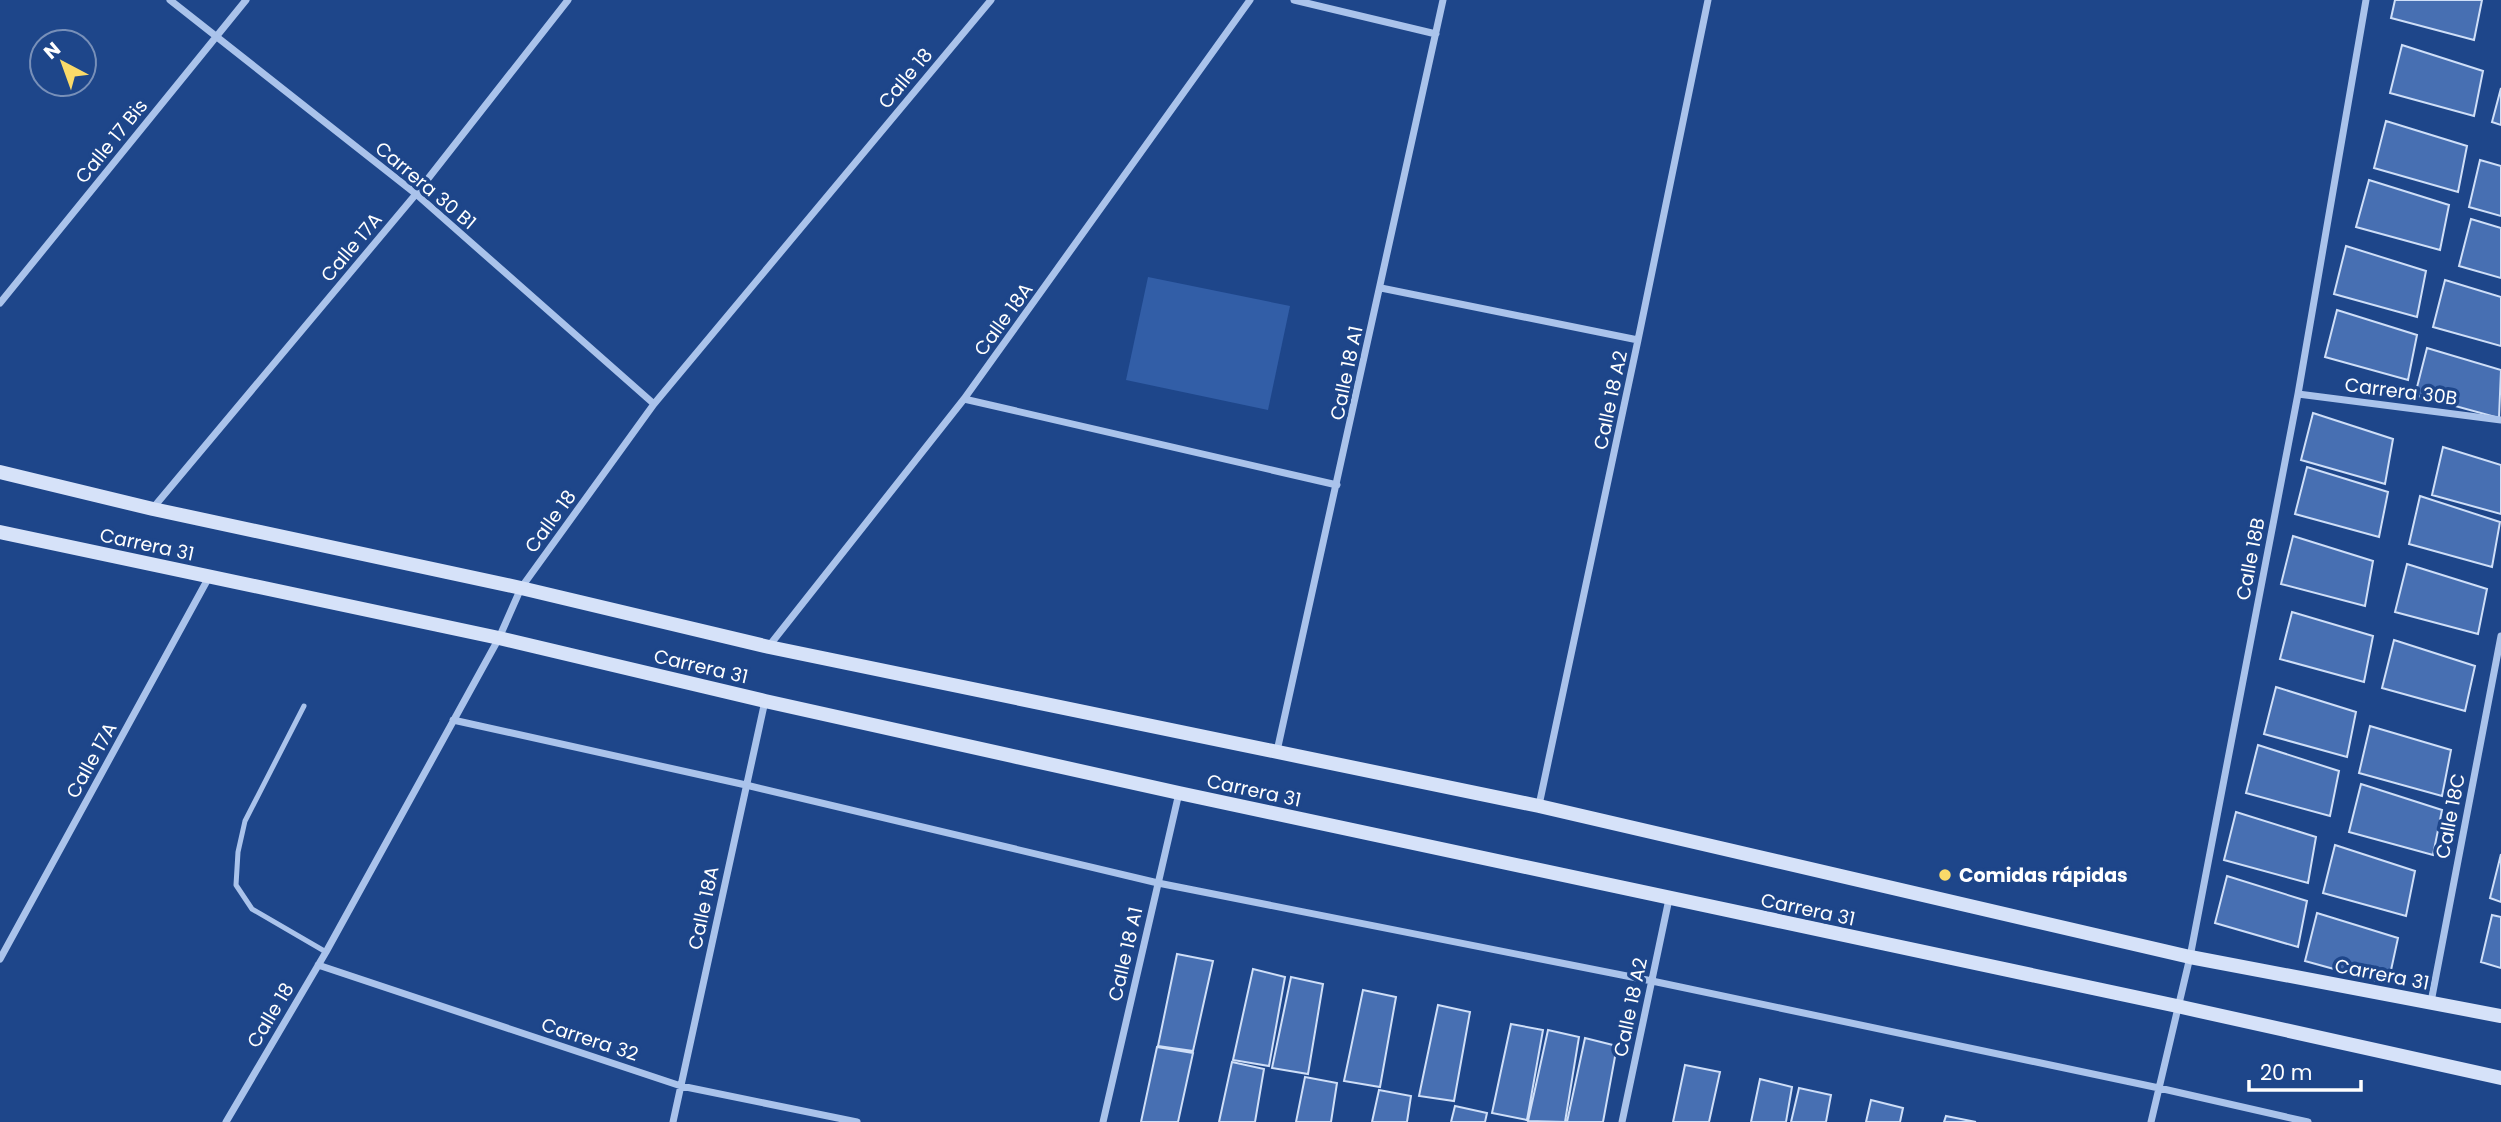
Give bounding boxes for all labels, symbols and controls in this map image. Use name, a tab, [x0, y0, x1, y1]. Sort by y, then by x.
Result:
north arrow	[28, 28, 98, 98]
text: N	[38, 36, 66, 65]
street label: Calle 18	[872, 42, 939, 114]
street label: Calle 17 Bis	[69, 93, 154, 189]
street label: Carrera 30 B1	[369, 135, 482, 236]
street label: Calle 17A	[314, 207, 389, 288]
street label: Calle 18A	[968, 277, 1039, 361]
street label: Calle 18 A1	[1323, 323, 1370, 423]
street label: Calle 18 A2	[1587, 348, 1634, 452]
street label: Carrera 30B	[2343, 371, 2459, 412]
street label: Calle 18	[518, 484, 582, 558]
street label: Calle 18B	[2229, 516, 2272, 603]
street label: Carrera 31	[97, 521, 197, 568]
street label: Carrera 31	[651, 643, 751, 690]
street label: Calle 17A	[60, 717, 123, 803]
street label: Carrera 31	[1204, 767, 1304, 814]
street label: Calle 18C	[2429, 771, 2472, 861]
place label: Comidas rápidas	[1959, 862, 2128, 889]
street label: Calle 18A	[681, 864, 726, 952]
marker: Comidas rápidas	[1937, 867, 1953, 883]
street label: Carrera 31	[1758, 886, 1858, 933]
street label: Calle 18 A1	[1102, 904, 1149, 1004]
street label: Carrera 31	[2332, 952, 2431, 997]
street label: Calle 18 A2	[1607, 955, 1654, 1059]
street label: Calle 18	[240, 978, 300, 1053]
street label: Carrera 32	[538, 1011, 642, 1068]
scale bar	[2249, 1048, 2361, 1092]
text: 20 m	[2260, 1058, 2313, 1087]

